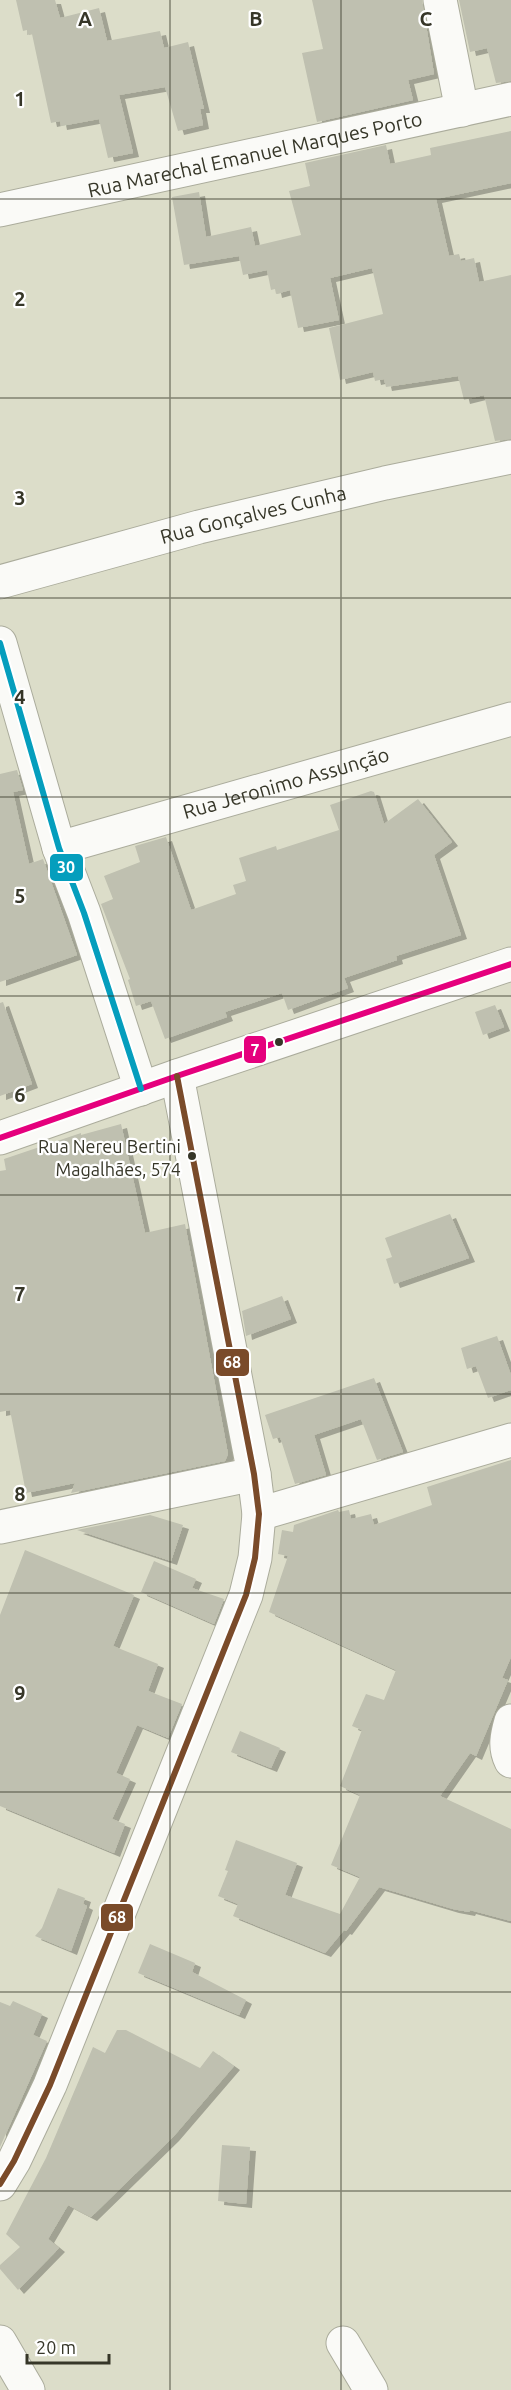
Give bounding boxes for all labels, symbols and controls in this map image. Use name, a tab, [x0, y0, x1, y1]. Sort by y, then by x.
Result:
text: A	[78, 7, 92, 30]
text: B	[249, 7, 263, 30]
text: C	[420, 7, 433, 30]
text: 1	[14, 87, 26, 110]
street label: Rua Marechal Emanuel Marques Porto	[86, 107, 424, 202]
text: 2	[14, 287, 26, 310]
street label: Rua Gonçalves Cunha	[157, 481, 348, 548]
text: 3	[14, 486, 26, 509]
text: 4	[14, 685, 26, 708]
street label: Rua Jeronimo Assunção	[180, 742, 392, 823]
line badge: 30	[49, 853, 84, 882]
text: 30	[57, 858, 75, 876]
text: 5	[14, 884, 26, 907]
line badge: 7	[243, 1035, 267, 1064]
unlabelled marker	[273, 1036, 285, 1048]
text: 7	[250, 1041, 260, 1059]
text: 6	[14, 1083, 26, 1106]
place label: Rua Nereu Bertini Magalhães, 574	[38, 1136, 181, 1179]
marker: Rua Nereu Bertini Magalhães, 574	[186, 1150, 198, 1162]
text: 7	[14, 1282, 26, 1305]
line badge: 68	[215, 1348, 250, 1377]
text: 68	[223, 1353, 241, 1371]
text: 8	[14, 1482, 26, 1505]
text: 9	[14, 1681, 26, 1704]
line badge: 68	[100, 1903, 134, 1932]
text: 68	[108, 1908, 126, 1926]
scale bar	[27, 2327, 110, 2365]
text: 20 m	[36, 2337, 76, 2357]

